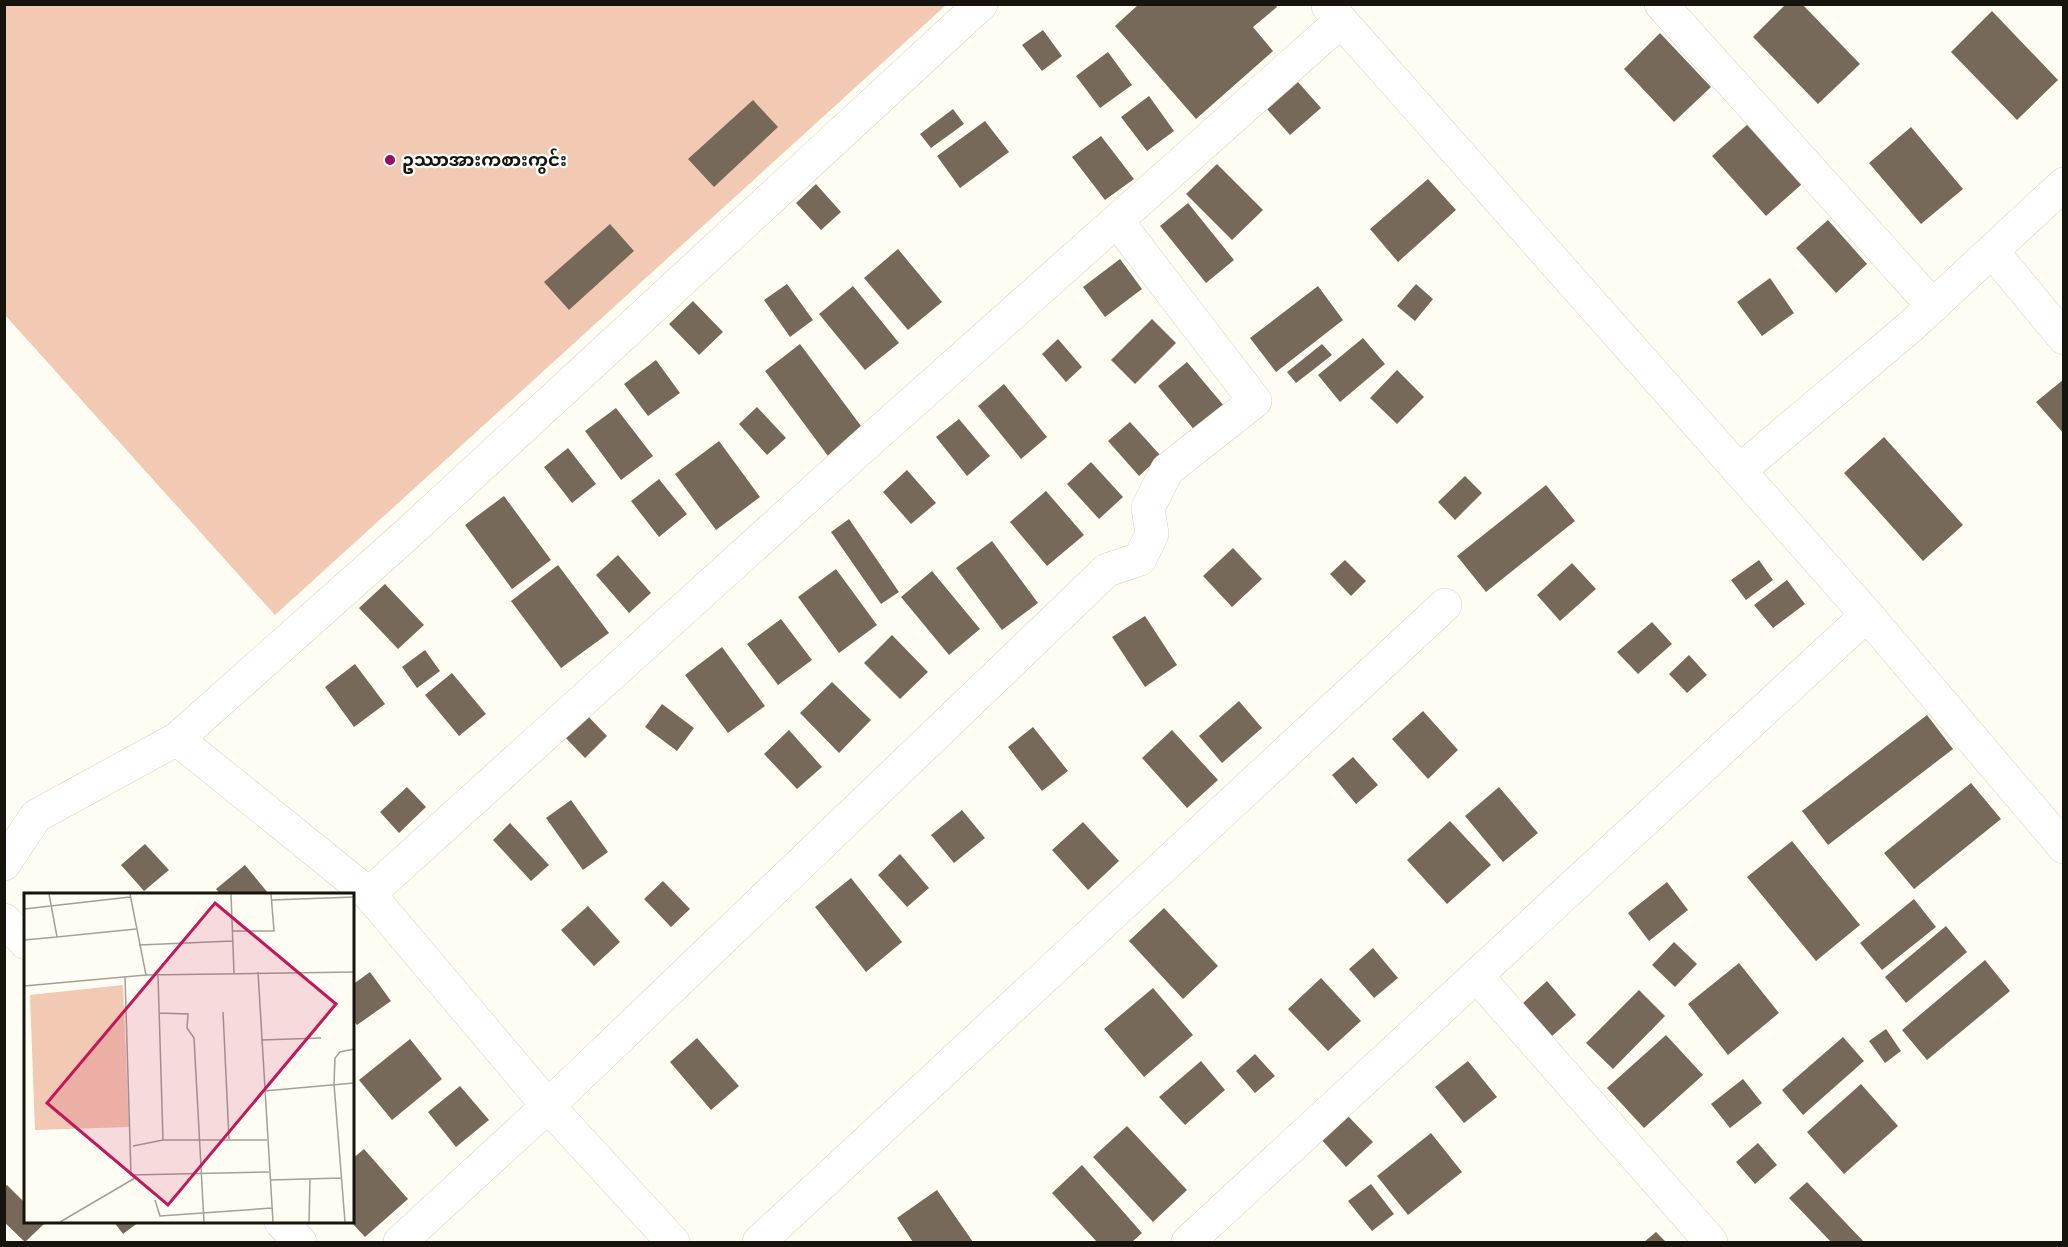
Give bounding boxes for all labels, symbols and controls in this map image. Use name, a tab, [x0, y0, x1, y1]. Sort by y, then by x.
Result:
place label: ဥဿာ‌အားကစားကွင်း	[402, 148, 567, 174]
marker: ဥဿာ‌အားကစားကွင်း	[383, 153, 397, 167]
inset map	[24, 893, 354, 1223]

